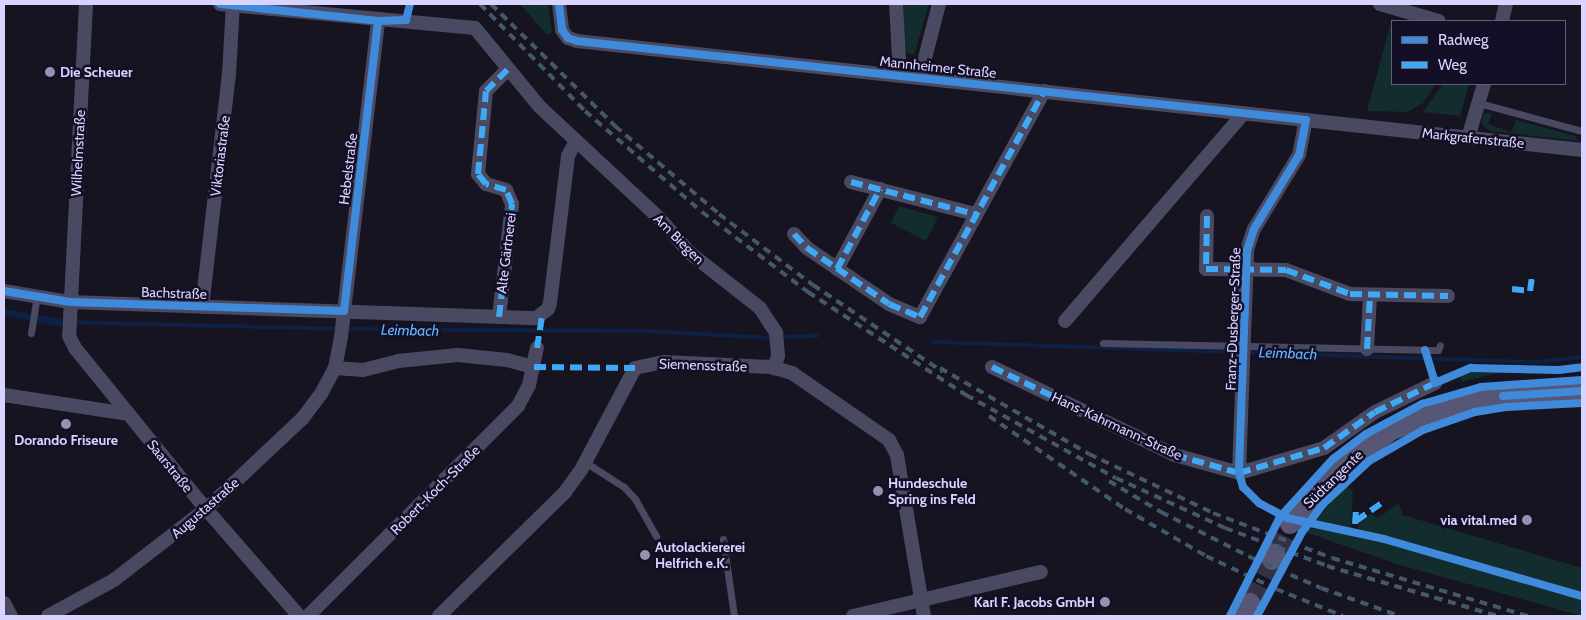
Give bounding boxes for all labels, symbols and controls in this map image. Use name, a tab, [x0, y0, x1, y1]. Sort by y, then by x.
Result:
legend	[1391, 20, 1566, 85]
text: Radweg	[1438, 31, 1488, 49]
street label: Mannheimer Straße	[879, 53, 997, 81]
text: Weg	[1438, 56, 1467, 74]
place label: Die Scheuer	[60, 64, 133, 80]
marker: Die Scheuer	[44, 66, 56, 78]
street label: Wilhelmstraße	[67, 109, 89, 197]
street label: Viktoriastraße	[207, 114, 233, 198]
street label: Markgrafenstraße	[1421, 124, 1525, 152]
street label: Hebelstraße	[335, 132, 361, 206]
street label: Am Biegen	[650, 210, 708, 268]
street label: Alte Gärtnerei	[493, 212, 519, 294]
street label: Franz-Dusberger-Straße	[1222, 247, 1244, 391]
street label: Bachstraße	[141, 283, 207, 303]
water label: Leimbach	[381, 321, 439, 341]
water label: Leimbach	[1258, 344, 1318, 364]
street label: Siemensstraße	[659, 355, 747, 375]
street label: Hans-Kahrmann-Straße	[1049, 388, 1185, 464]
marker: Dorando Friseure	[60, 418, 72, 430]
place label: Dorando Friseure	[14, 432, 118, 448]
street label: Saarstraße	[144, 436, 196, 496]
street label: Robert-Koch-Straße	[387, 442, 483, 538]
street label: Südtangente	[1300, 447, 1366, 511]
street label: Augustastraße	[168, 474, 242, 542]
place label: Hundeschule Spring ins Feld	[888, 475, 976, 508]
marker: Hundeschule Spring ins Feld	[872, 485, 884, 497]
place label: via vital.med	[1440, 512, 1517, 528]
marker: via vital.med	[1521, 514, 1533, 526]
place label: Autolackiererei Helfrich e.K.	[655, 539, 745, 572]
marker: Autolackiererei Helfrich e.K.	[639, 549, 651, 561]
place label: Karl F. Jacobs GmbH	[974, 594, 1095, 610]
marker: Karl F. Jacobs GmbH	[1099, 596, 1111, 608]

